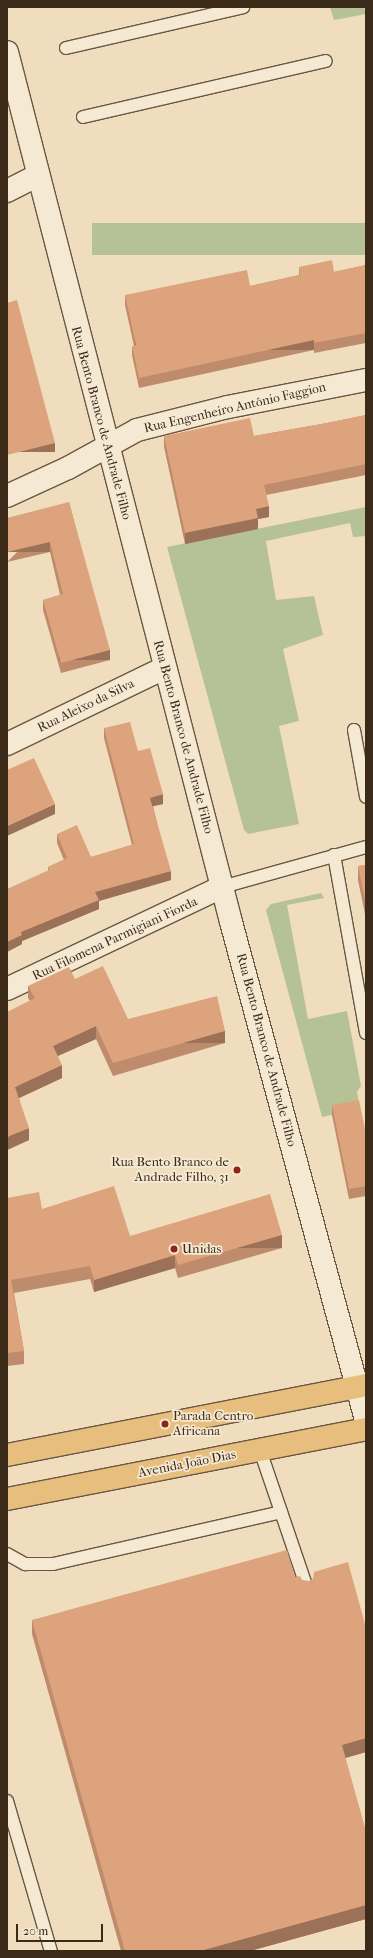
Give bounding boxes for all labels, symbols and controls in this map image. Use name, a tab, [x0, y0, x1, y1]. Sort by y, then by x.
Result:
street label: Rua Bento Branco de Andrade Filho	[68, 325, 134, 521]
street label: Rua Engenheiro Antônio Faggion	[142, 379, 328, 437]
street label: Rua Bento Branco de Andrade Filho	[150, 639, 216, 835]
street label: Rua Aleixo da Silva	[35, 676, 137, 736]
street label: Rua Filomena Parmigiani Fiorda	[30, 894, 200, 984]
street label: Rua Bento Branco de Andrade Filho	[233, 952, 299, 1148]
place label: Rua Bento Branco de Andrade Filho, 31	[111, 1155, 229, 1186]
marker: Rua Bento Branco de Andrade Filho, 31	[232, 1165, 242, 1175]
place label: Unidas	[182, 1241, 221, 1257]
marker: Unidas	[169, 1244, 179, 1254]
place label: Parada Centro Africana	[173, 1409, 253, 1440]
marker: Parada Centro Africana	[160, 1419, 170, 1429]
street label: Avenida João Dias	[137, 1447, 237, 1481]
scale bar	[18, 1916, 105, 1942]
text: 20 m	[23, 1924, 48, 1938]

